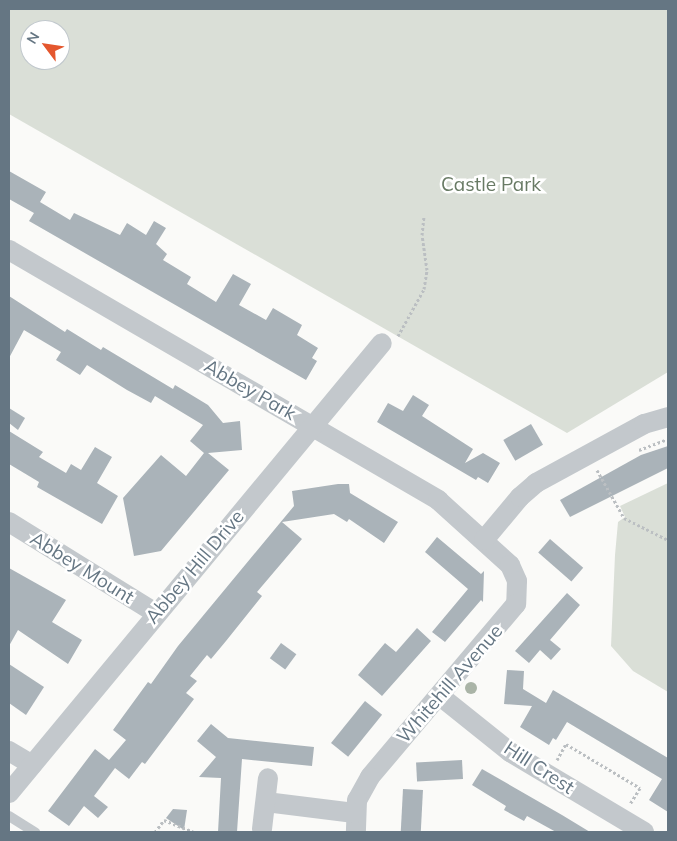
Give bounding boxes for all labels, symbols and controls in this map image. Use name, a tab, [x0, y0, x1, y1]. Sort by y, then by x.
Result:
north arrow	[20, 20, 70, 70]
text: N	[23, 29, 43, 47]
park label: Castle Park	[441, 174, 541, 196]
street label: Abbey Park	[200, 355, 300, 425]
street label: Abbey Hill Drive	[141, 506, 249, 628]
street label: Abbey Mount	[26, 527, 138, 609]
street label: Whitehill Avenue	[392, 620, 508, 748]
street label: Hill Crest	[500, 737, 578, 799]

